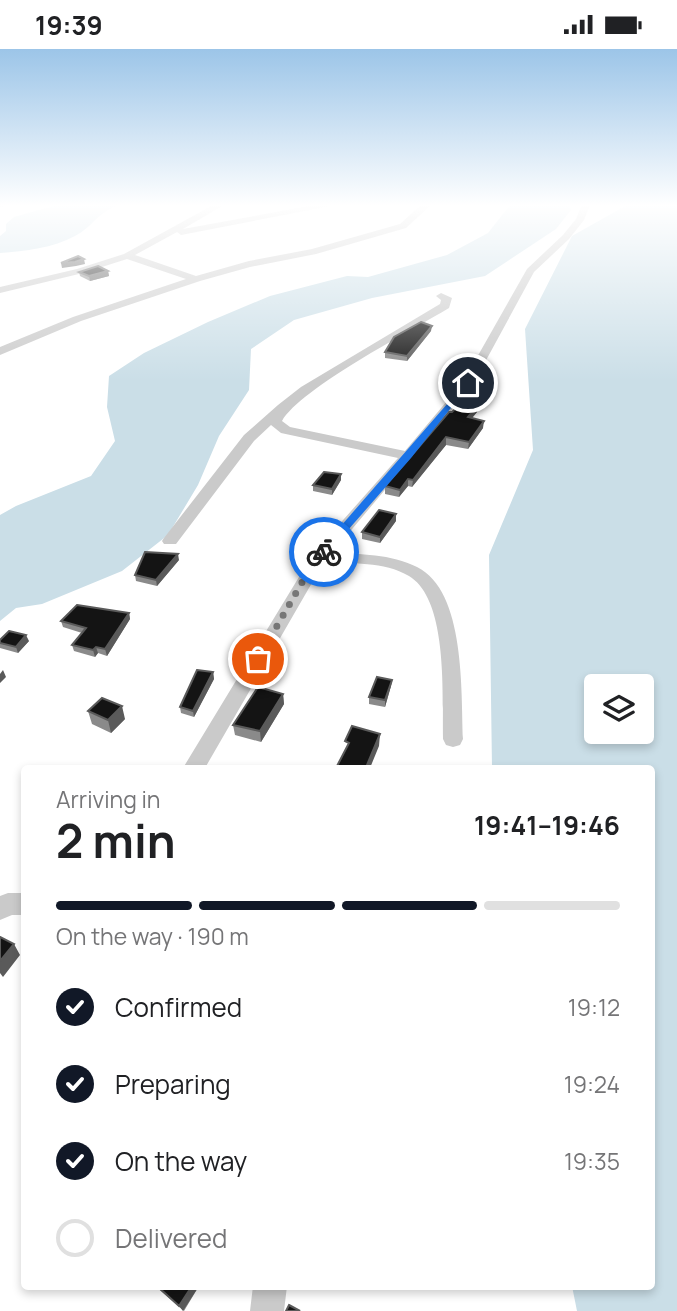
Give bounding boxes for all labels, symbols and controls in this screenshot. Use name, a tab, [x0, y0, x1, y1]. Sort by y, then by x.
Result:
text: 19:39	[35, 7, 103, 43]
pin	[438, 353, 498, 413]
icon: home	[449, 364, 487, 402]
courier	[289, 517, 359, 587]
icon: bike	[305, 533, 343, 571]
pin	[228, 629, 288, 689]
icon: bag	[239, 640, 277, 678]
map controls	[584, 674, 654, 744]
button: layers	[584, 674, 654, 744]
text: Arriving in	[56, 783, 161, 815]
text: 19:41–19:46	[474, 807, 620, 843]
text: 2 min	[56, 809, 176, 872]
text: On the way · 190 m	[56, 920, 249, 952]
icon: check	[56, 988, 94, 1026]
text: Confirmed	[115, 989, 242, 1025]
text: 19:12	[568, 991, 620, 1023]
icon: check	[56, 1065, 94, 1103]
text: Preparing	[115, 1066, 231, 1102]
text: 19:24	[564, 1068, 620, 1100]
icon: check	[56, 1142, 94, 1180]
text: On the way	[115, 1143, 247, 1179]
text: 19:35	[564, 1145, 620, 1177]
text: Delivered	[115, 1220, 227, 1256]

